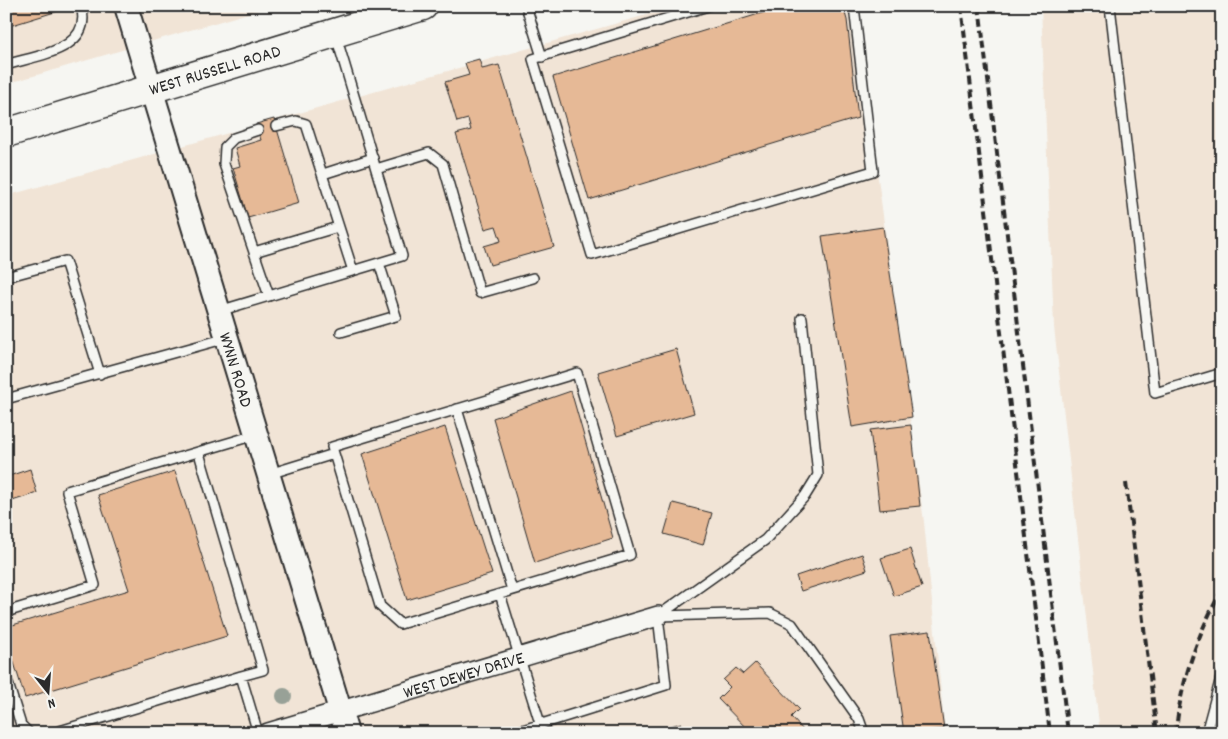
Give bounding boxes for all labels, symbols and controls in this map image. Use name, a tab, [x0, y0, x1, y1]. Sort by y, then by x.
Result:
street label: WEST RUSSELL ROAD	[146, 40, 284, 104]
street label: WYNN ROAD	[211, 330, 257, 411]
street label: WEST DEWEY DRIVE	[401, 647, 528, 707]
north arrow	[22, 666, 72, 716]
text: N	[45, 692, 57, 713]

